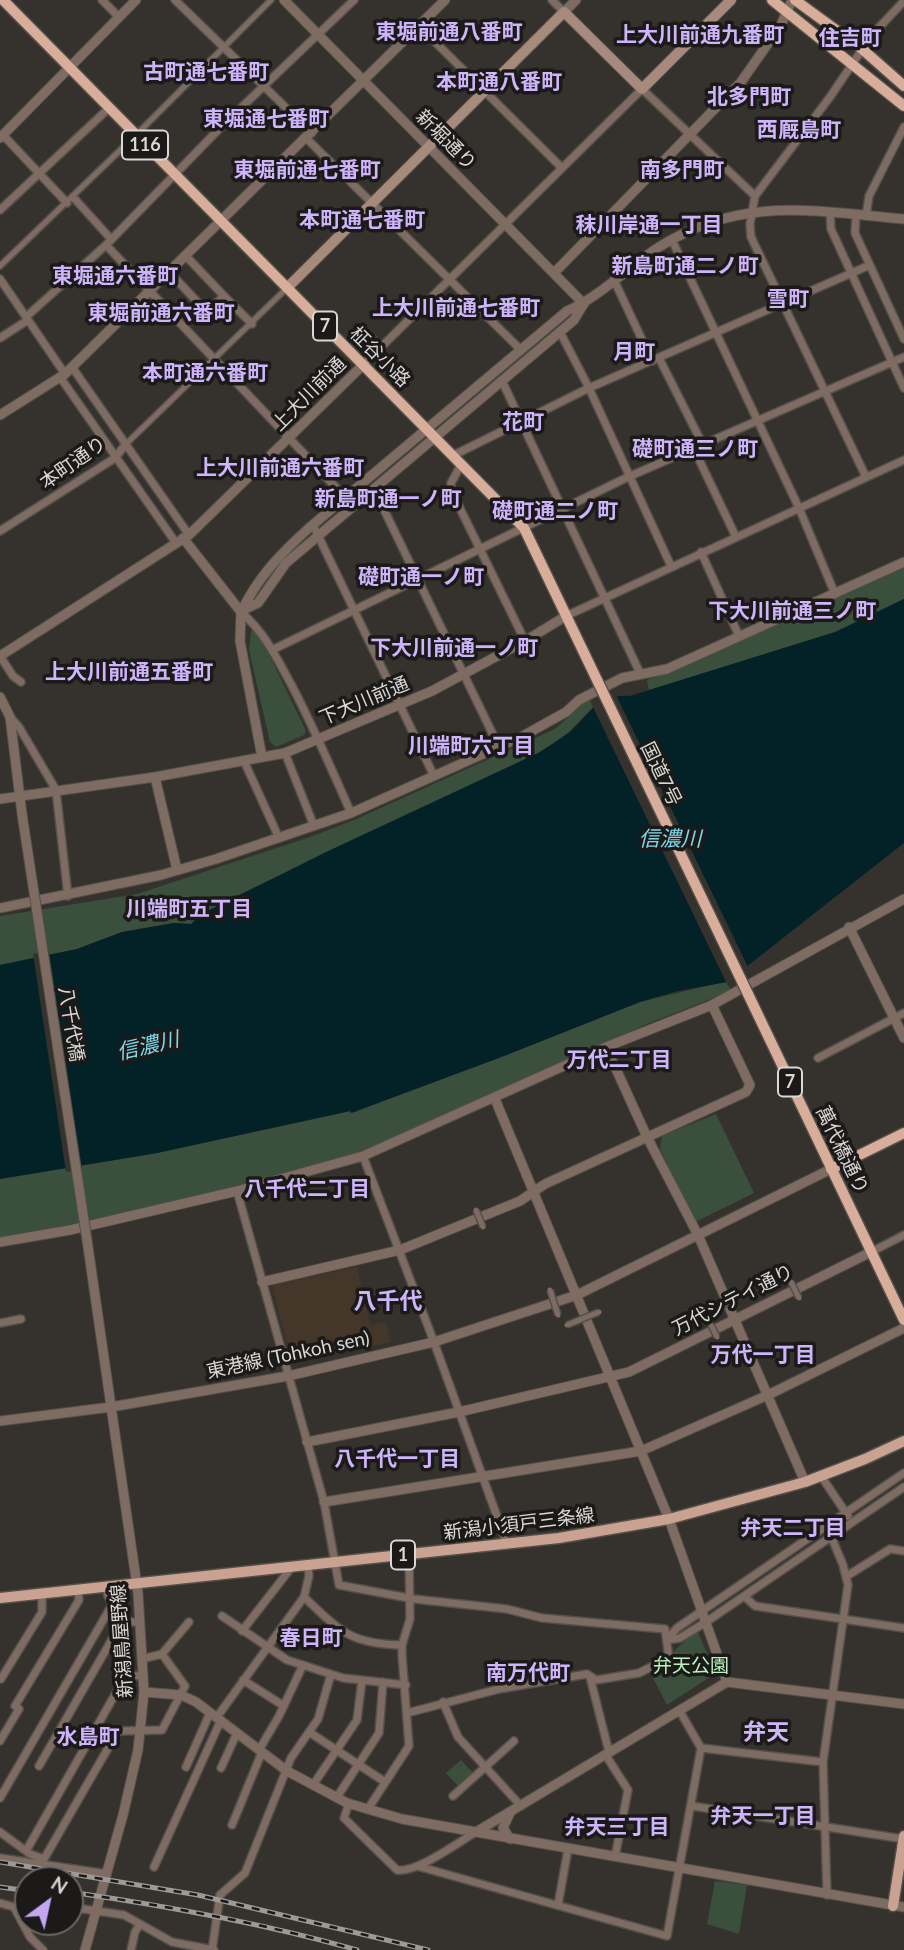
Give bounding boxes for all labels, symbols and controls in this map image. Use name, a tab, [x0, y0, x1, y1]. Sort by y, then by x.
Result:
district label: 東堀前通八番町	[376, 19, 522, 45]
district label: 上大川前通九番町	[616, 22, 784, 48]
district label: 住吉町	[819, 25, 881, 51]
district label: 古町通七番町	[143, 59, 269, 85]
district label: 本町通八番町	[436, 69, 562, 95]
district label: 北多門町	[707, 84, 791, 110]
street label: 新堀通り	[411, 105, 481, 175]
district label: 東堀通七番町	[203, 106, 329, 132]
district label: 西厩島町	[757, 117, 841, 143]
road number: 116	[122, 130, 168, 160]
district label: 東堀前通七番町	[234, 157, 380, 183]
district label: 南多門町	[640, 157, 724, 183]
district label: 本町通七番町	[299, 207, 425, 233]
district label: 秣川岸通一丁目	[576, 212, 722, 238]
district label: 新島町通二ノ町	[612, 253, 758, 279]
district label: 東堀通六番町	[52, 263, 178, 289]
district label: 雪町	[767, 286, 809, 312]
district label: 上大川前通七番町	[372, 295, 540, 321]
district label: 東堀前通六番町	[88, 300, 234, 326]
road number: 7	[313, 312, 337, 340]
street label: 柾谷小路	[345, 322, 415, 392]
district label: 月町	[613, 339, 655, 365]
street label: 上大川前通	[267, 352, 351, 436]
district label: 本町通六番町	[142, 360, 268, 386]
district label: 花町	[502, 409, 544, 435]
street label: 本町通り	[35, 432, 111, 494]
district label: 礎町通三ノ町	[632, 436, 758, 462]
district label: 上大川前通六番町	[196, 455, 364, 481]
district label: 新島町通一ノ町	[315, 486, 461, 512]
district label: 礎町通二ノ町	[492, 498, 618, 524]
district label: 礎町通一ノ町	[358, 564, 484, 590]
district label: 下大川前通三ノ町	[708, 598, 876, 624]
district label: 下大川前通一ノ町	[370, 635, 538, 661]
district label: 上大川前通五番町	[45, 659, 213, 685]
street label: 下大川前通	[316, 672, 412, 730]
district label: 川端町六丁目	[408, 733, 534, 759]
street label: 国道7号	[636, 738, 686, 810]
water label: 信濃川	[639, 826, 701, 852]
district label: 川端町五丁目	[126, 896, 252, 922]
street label: 八千代橋	[54, 985, 88, 1063]
water label: 信濃川	[114, 1027, 182, 1065]
district label: 万代二丁目	[567, 1047, 671, 1073]
road number: 7	[778, 1068, 802, 1097]
street label: 萬代橋通り	[811, 1102, 873, 1198]
district label: 八千代二丁目	[244, 1176, 370, 1202]
street label: 万代シテイ通り	[669, 1260, 797, 1340]
district label: 八千代	[354, 1288, 422, 1316]
street label: 東港線 (Tohkoh sen)	[204, 1327, 372, 1383]
district label: 万代一丁目	[711, 1342, 815, 1368]
district label: 八千代一丁目	[334, 1446, 460, 1472]
street label: 新潟小須戸三条線	[442, 1503, 596, 1545]
district label: 弁天二丁目	[741, 1515, 845, 1541]
road number: 1	[391, 1540, 415, 1570]
street label: 新潟鳥屋野線	[107, 1583, 137, 1699]
district label: 春日町	[280, 1625, 342, 1651]
park label: 弁天公園	[653, 1655, 729, 1677]
district label: 南万代町	[486, 1660, 570, 1686]
district label: 弁天	[743, 1719, 789, 1747]
district label: 水島町	[57, 1724, 119, 1750]
district label: 弁天一丁目	[711, 1803, 815, 1829]
district label: 弁天三丁目	[565, 1814, 669, 1840]
north arrow	[14, 1866, 84, 1936]
text: N	[47, 1871, 72, 1898]

